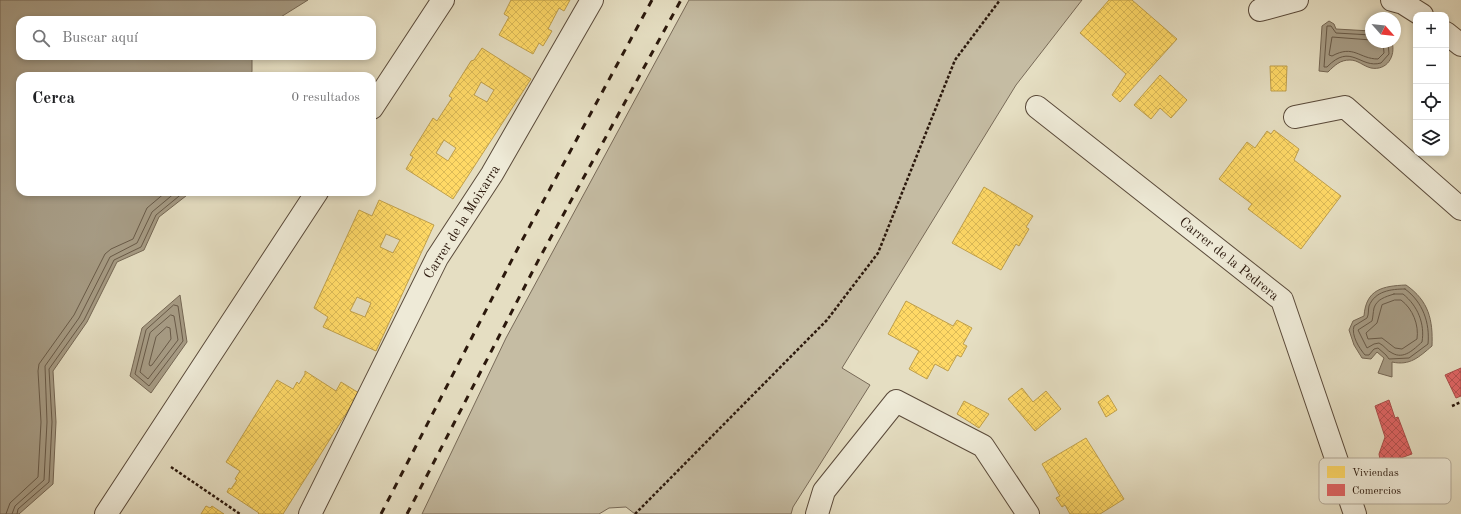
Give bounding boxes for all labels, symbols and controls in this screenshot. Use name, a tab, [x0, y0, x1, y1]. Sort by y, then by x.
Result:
north arrow	[1365, 12, 1401, 48]
map controls	[1413, 12, 1449, 156]
button: +	[1413, 12, 1449, 48]
search box	[16, 16, 376, 60]
icon: search	[30, 27, 52, 49]
text: Buscar aquí	[62, 31, 138, 46]
button: −	[1413, 48, 1449, 84]
button: locate	[1413, 84, 1449, 120]
text: Cerca	[32, 90, 75, 107]
text: 0 resultados	[292, 91, 360, 104]
button: layers	[1413, 120, 1449, 156]
street label: Carrer de la Moixarra	[421, 163, 503, 281]
street label: Carrer de la Pedrera	[1177, 215, 1281, 303]
legend	[1319, 458, 1451, 504]
text: Viviendas	[1352, 468, 1399, 479]
text: Comercios	[1352, 486, 1401, 497]

